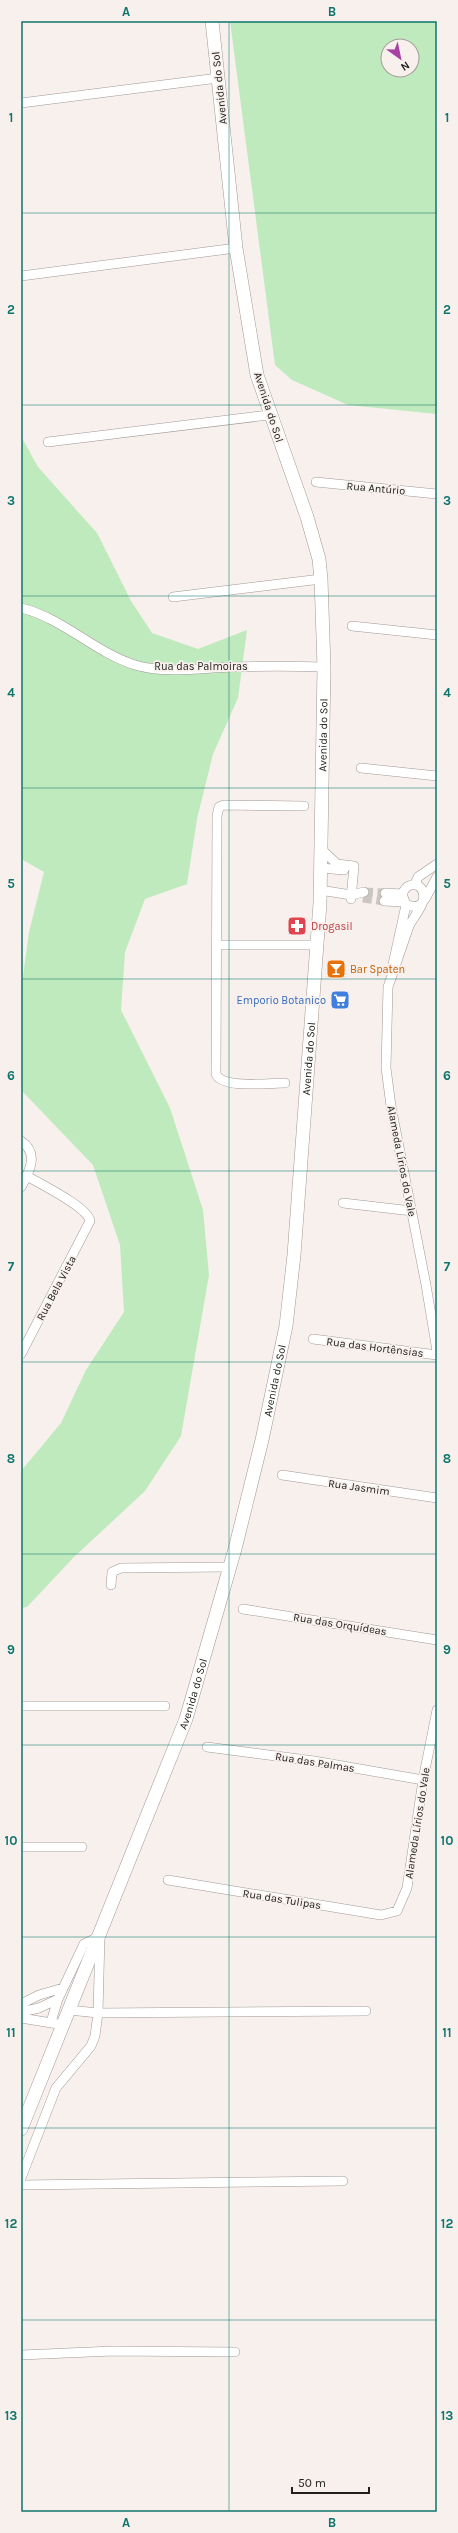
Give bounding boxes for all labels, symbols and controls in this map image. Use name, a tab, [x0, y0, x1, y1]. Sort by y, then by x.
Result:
text: A	[122, 4, 130, 19]
text: B	[328, 4, 336, 19]
north arrow	[380, 38, 420, 78]
street label: Avenida do Sol	[209, 51, 230, 125]
text: N	[398, 58, 412, 74]
text: 1	[9, 110, 13, 125]
text: 1	[445, 110, 449, 125]
text: 2	[7, 302, 15, 317]
text: 2	[443, 302, 451, 317]
street label: Avenida do Sol	[251, 370, 286, 444]
street label: Rua Antúrio	[346, 479, 406, 498]
text: 3	[7, 493, 15, 508]
text: 3	[443, 493, 451, 508]
street label: Rua das Palmoiras	[154, 660, 248, 673]
text: 4	[7, 685, 15, 700]
text: 4	[443, 685, 451, 700]
street label: Avenida do Sol	[316, 698, 330, 772]
text: 5	[7, 876, 15, 891]
text: 5	[443, 876, 451, 891]
pharmacy icon: Drogasil	[286, 915, 308, 937]
place label: Drogasil	[311, 920, 353, 933]
bar icon: Bar Spaten	[325, 958, 347, 980]
place label: Bar Spaten	[350, 963, 405, 976]
supermarket icon: Emporio Botanico	[329, 989, 351, 1011]
place label: Emporio Botanico	[237, 994, 326, 1007]
street label: Avenida do Sol	[300, 1022, 318, 1096]
text: 6	[7, 1068, 15, 1083]
text: 6	[443, 1068, 451, 1083]
street label: Alameda Lírios do Vale	[384, 1105, 419, 1218]
street label: Rua Bela Vista	[34, 1254, 79, 1323]
text: 7	[8, 1259, 15, 1274]
text: 7	[444, 1259, 451, 1274]
street label: Rua das Hortênsias	[326, 1335, 424, 1360]
street label: Avenida do Sol	[261, 1343, 289, 1418]
text: 8	[7, 1451, 15, 1466]
text: 8	[443, 1451, 451, 1466]
street label: Rua Jasmim	[327, 1477, 391, 1498]
street label: Rua das Orquídeas	[292, 1611, 388, 1638]
text: 9	[7, 1642, 15, 1657]
text: 9	[443, 1642, 451, 1657]
street label: Avenida do Sol	[176, 1657, 210, 1731]
street label: Rua das Palmas	[274, 1750, 356, 1775]
street label: Alameda Lírios do Vale	[402, 1766, 433, 1880]
text: 10	[5, 1833, 17, 1848]
text: 10	[441, 1833, 453, 1848]
street label: Rua das Tulipas	[242, 1887, 322, 1912]
text: 11	[6, 2025, 16, 2040]
text: 11	[442, 2025, 452, 2040]
text: 12	[5, 2216, 17, 2231]
text: 12	[441, 2216, 453, 2231]
text: 13	[5, 2408, 17, 2423]
text: 13	[441, 2408, 453, 2423]
scale bar	[292, 2469, 369, 2495]
text: 50 m	[298, 2476, 326, 2490]
text: A	[122, 2515, 130, 2530]
text: B	[328, 2515, 336, 2530]

